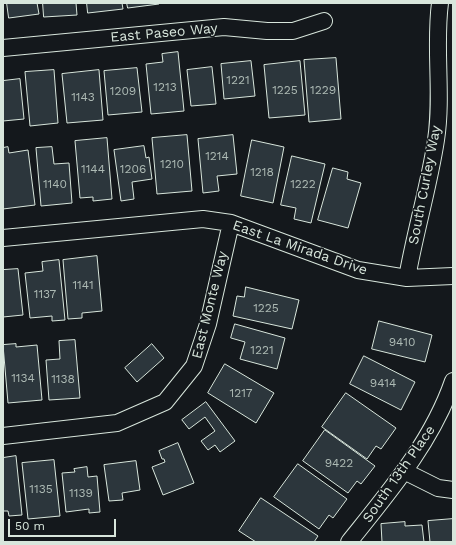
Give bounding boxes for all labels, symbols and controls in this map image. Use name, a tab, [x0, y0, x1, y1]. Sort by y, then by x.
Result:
street label: East Paseo Way	[110, 20, 218, 46]
house number: 1221	[226, 73, 250, 87]
house number: 1213	[153, 80, 177, 94]
house number: 1225	[272, 83, 298, 97]
house number: 1229	[310, 83, 336, 97]
house number: 1209	[110, 84, 136, 98]
house number: 1143	[71, 90, 95, 104]
street label: South Curley Way	[405, 124, 445, 246]
house number: 1214	[205, 149, 229, 163]
house number: 1210	[160, 157, 184, 171]
house number: 1144	[81, 162, 105, 176]
house number: 1206	[120, 162, 146, 176]
house number: 1218	[250, 165, 274, 179]
house number: 1140	[43, 177, 67, 191]
house number: 1222	[290, 177, 316, 191]
street label: East La Mirada Drive	[230, 217, 370, 279]
street label: East Monte Way	[189, 250, 231, 360]
house number: 1141	[72, 278, 94, 292]
house number: 1137	[34, 287, 56, 301]
house number: 1225	[253, 301, 279, 315]
house number: 9410	[389, 335, 415, 349]
house number: 1221	[250, 343, 274, 357]
house number: 1134	[11, 371, 35, 385]
house number: 1138	[51, 372, 75, 386]
house number: 9414	[370, 376, 396, 390]
house number: 1217	[229, 386, 253, 400]
street label: South 13th Place	[359, 422, 439, 526]
house number: 9422	[325, 456, 353, 470]
house number: 1135	[29, 482, 53, 496]
house number: 1139	[69, 486, 93, 500]
scale bar	[10, 511, 118, 537]
text: 50 m	[15, 519, 45, 533]

